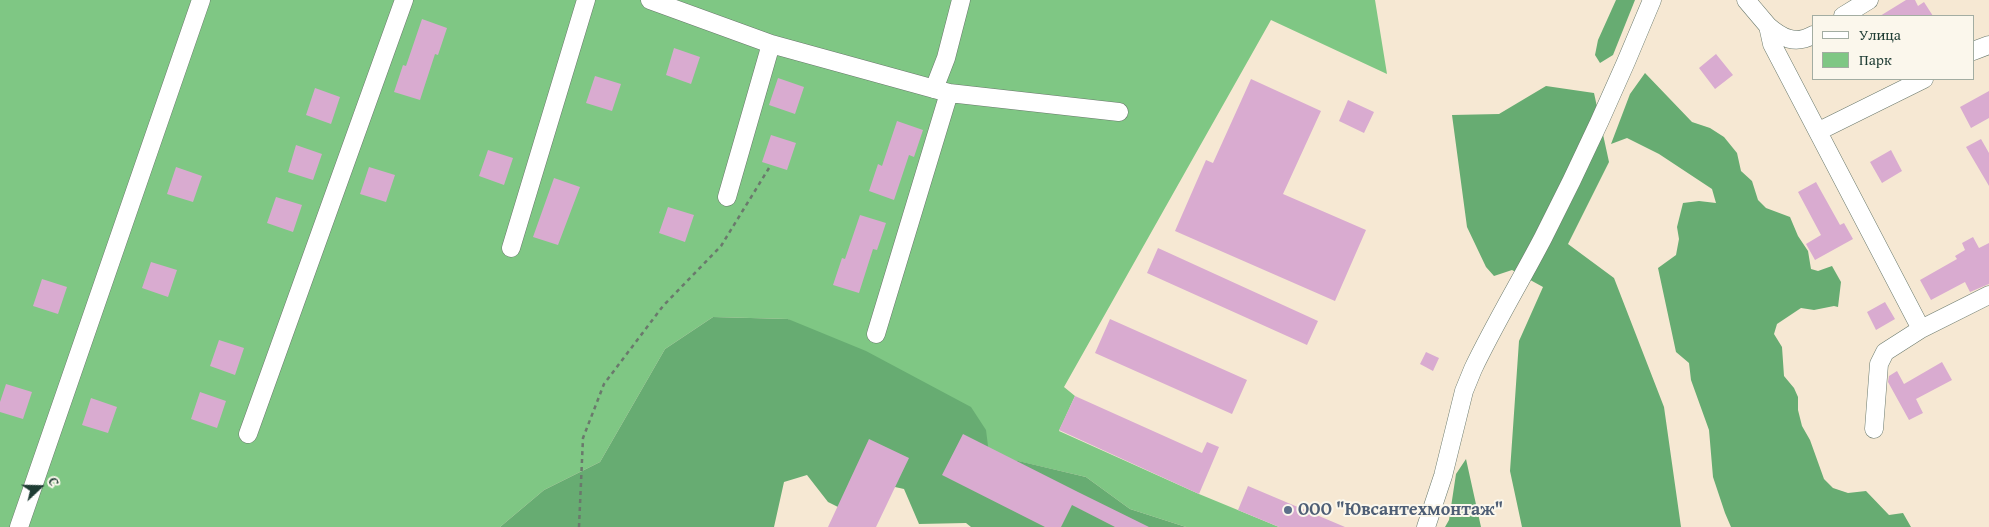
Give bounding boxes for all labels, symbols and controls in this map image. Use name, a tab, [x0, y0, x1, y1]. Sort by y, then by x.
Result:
legend	[1812, 15, 1974, 80]
text: Улица	[1859, 24, 1901, 45]
text: Парк	[1859, 49, 1892, 70]
north arrow	[15, 462, 65, 512]
text: С	[43, 474, 65, 489]
place label: ООО "Ювсантехмонтаж"	[1298, 499, 1503, 521]
marker: ООО "Ювсантехмонтаж"	[1282, 504, 1294, 516]

